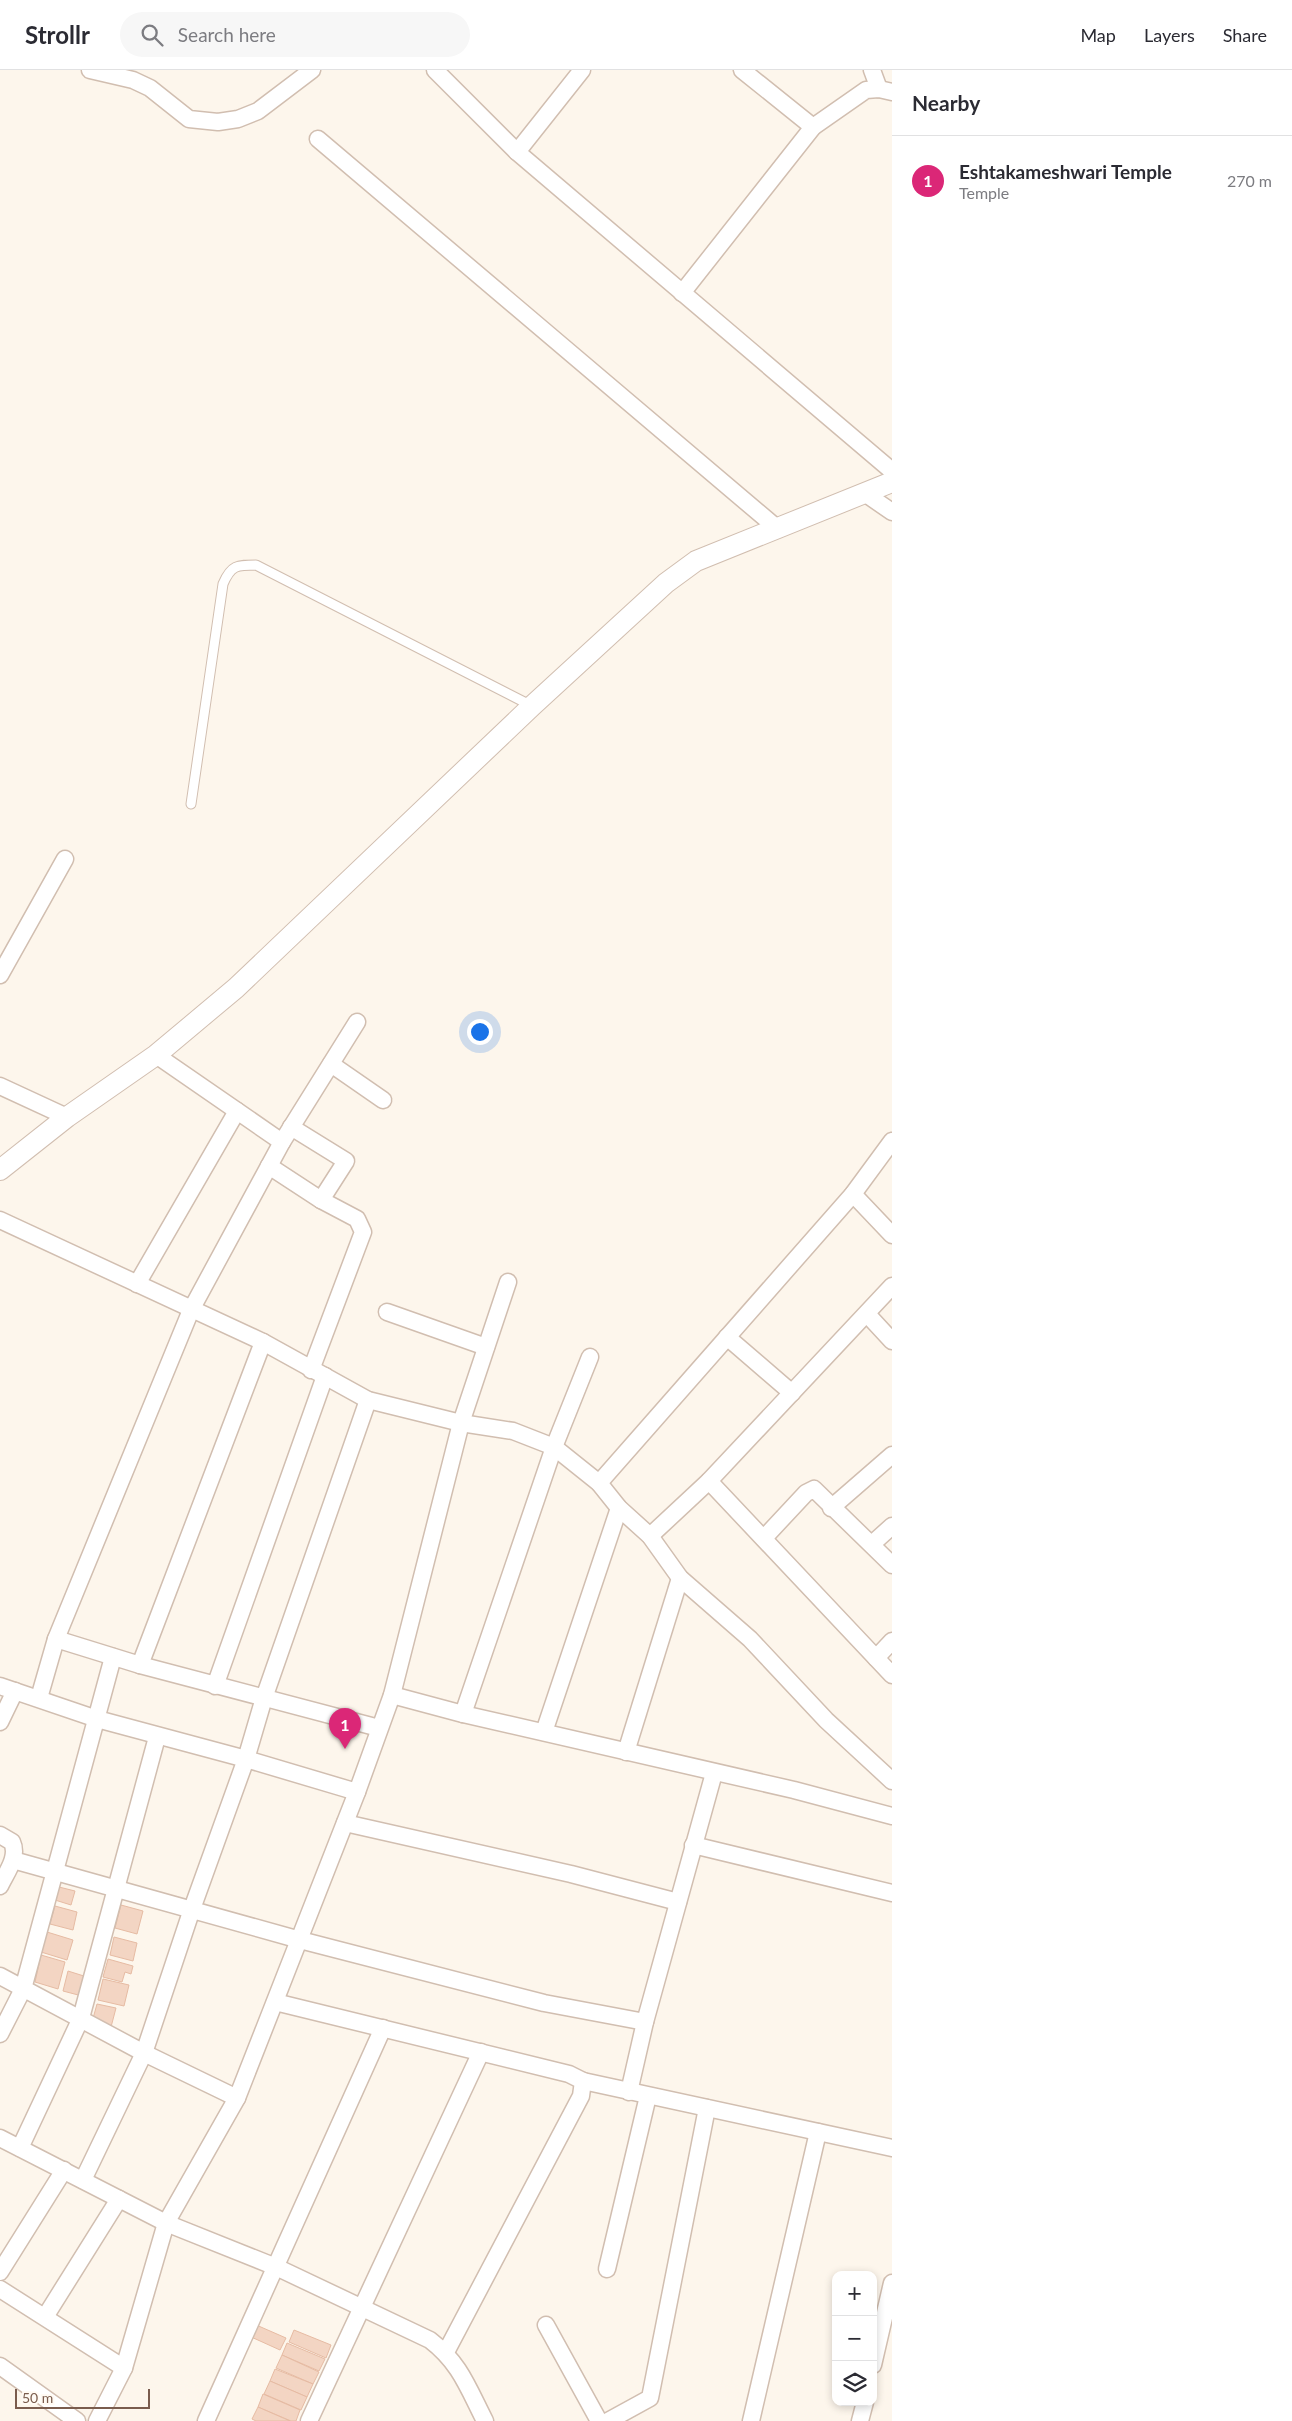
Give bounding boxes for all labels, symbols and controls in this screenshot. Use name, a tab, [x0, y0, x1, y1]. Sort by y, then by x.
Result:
search box	[120, 12, 470, 57]
text: Strollr	[25, 20, 90, 49]
icon: search	[138, 21, 166, 49]
text: Search here	[178, 23, 276, 46]
text: Map	[1080, 24, 1116, 46]
text: Layers	[1144, 24, 1195, 46]
text: Share	[1223, 24, 1267, 46]
text: Nearby	[912, 90, 980, 115]
text: Eshtakameshwari Temple	[959, 160, 1172, 183]
text: 1	[923, 171, 933, 190]
text: 270 m	[1227, 171, 1272, 190]
text: Temple	[959, 183, 1009, 202]
your location	[467, 1019, 493, 1045]
pin: 1	[329, 1708, 361, 1749]
map controls	[832, 2271, 877, 2406]
button: +	[832, 2271, 877, 2316]
button: −	[832, 2316, 877, 2361]
button: layers	[832, 2361, 877, 2406]
scale bar	[15, 2386, 150, 2409]
text: 50 m	[22, 2389, 53, 2406]

